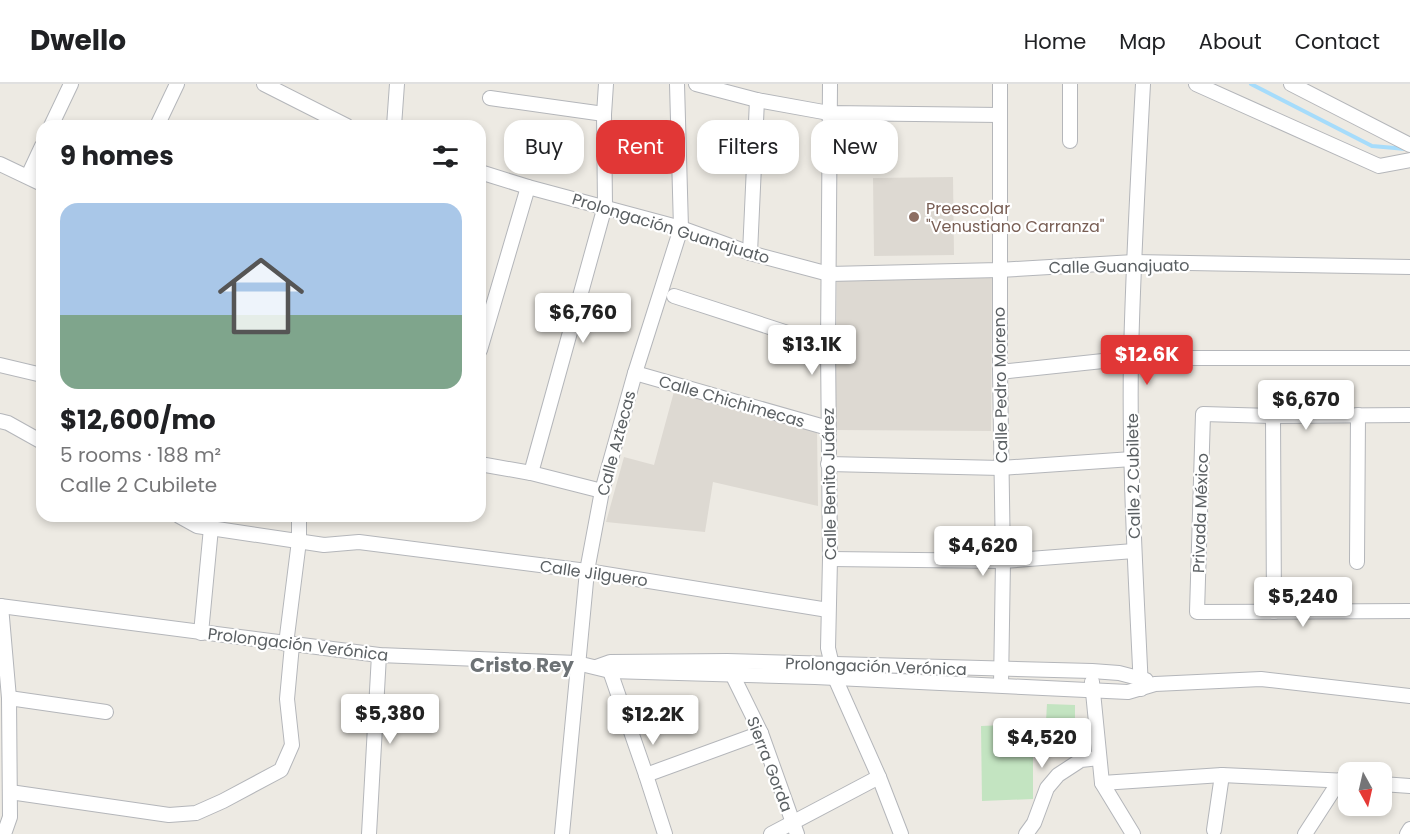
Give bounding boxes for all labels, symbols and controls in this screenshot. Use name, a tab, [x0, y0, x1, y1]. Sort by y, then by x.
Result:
text: Dwello	[30, 21, 126, 60]
text: Home	[1024, 27, 1086, 56]
text: Map	[1119, 27, 1166, 56]
text: About	[1199, 27, 1262, 56]
text: Contact	[1295, 27, 1380, 56]
chip: Buy	[504, 120, 584, 174]
chip: Rent	[596, 120, 685, 174]
chip: Filters	[697, 120, 799, 174]
chip: New	[811, 120, 898, 174]
text: 9 homes	[60, 138, 174, 174]
icon: filters	[429, 140, 462, 173]
street label: Prolongación Guanajuato	[569, 187, 773, 270]
place label: Preescolar "Venustiano Carranza"	[926, 197, 1105, 238]
marker: Preescolar "Venustiano Carranza"	[907, 210, 921, 224]
icon: home	[207, 242, 315, 350]
street label: Calle Guanajuato	[1048, 254, 1190, 279]
pin: $6,760	[534, 293, 632, 344]
text: $6,760	[549, 298, 617, 326]
street label: Calle Pedro Moreno	[988, 307, 1013, 463]
pin: $13.1K	[763, 325, 861, 376]
text: $13.1K	[782, 330, 842, 358]
pin: $12.6K	[1098, 335, 1196, 386]
text: $12.6K	[1115, 340, 1179, 368]
street label: Calle Chichimecas	[656, 370, 808, 433]
pin: $6,670	[1257, 380, 1355, 431]
text: $6,670	[1272, 385, 1340, 413]
street label: Calle Aztecas	[591, 388, 642, 498]
text: $12,600/mo	[60, 402, 216, 438]
street label: Calle Benito Juárez	[817, 408, 842, 560]
street label: Calle 2 Cubilete	[1121, 413, 1146, 539]
text: 5 rooms · 188 m²	[60, 441, 221, 469]
street label: Privada México	[1187, 453, 1214, 573]
text: Calle 2 Cubilete	[60, 471, 217, 499]
pin: $4,620	[934, 526, 1032, 577]
text: $4,620	[948, 531, 1018, 559]
street label: Calle Jilguero	[538, 555, 649, 592]
pin: $5,240	[1254, 577, 1352, 628]
text: $5,240	[1268, 582, 1338, 610]
street label: Prolongación Verónica	[206, 622, 389, 667]
district label: Cristo Rey	[470, 651, 574, 679]
street label: Prolongación Verónica	[785, 652, 967, 681]
pin: $5,380	[341, 694, 439, 745]
pin: $12.2K	[604, 695, 702, 746]
text: $5,380	[355, 699, 425, 727]
text: $12.2K	[621, 700, 685, 728]
street label: Sierra Gorda	[741, 713, 798, 815]
pin: $4,520	[993, 718, 1091, 769]
text: $4,520	[1007, 723, 1077, 751]
north arrow	[1338, 762, 1392, 816]
map controls	[1338, 762, 1392, 816]

